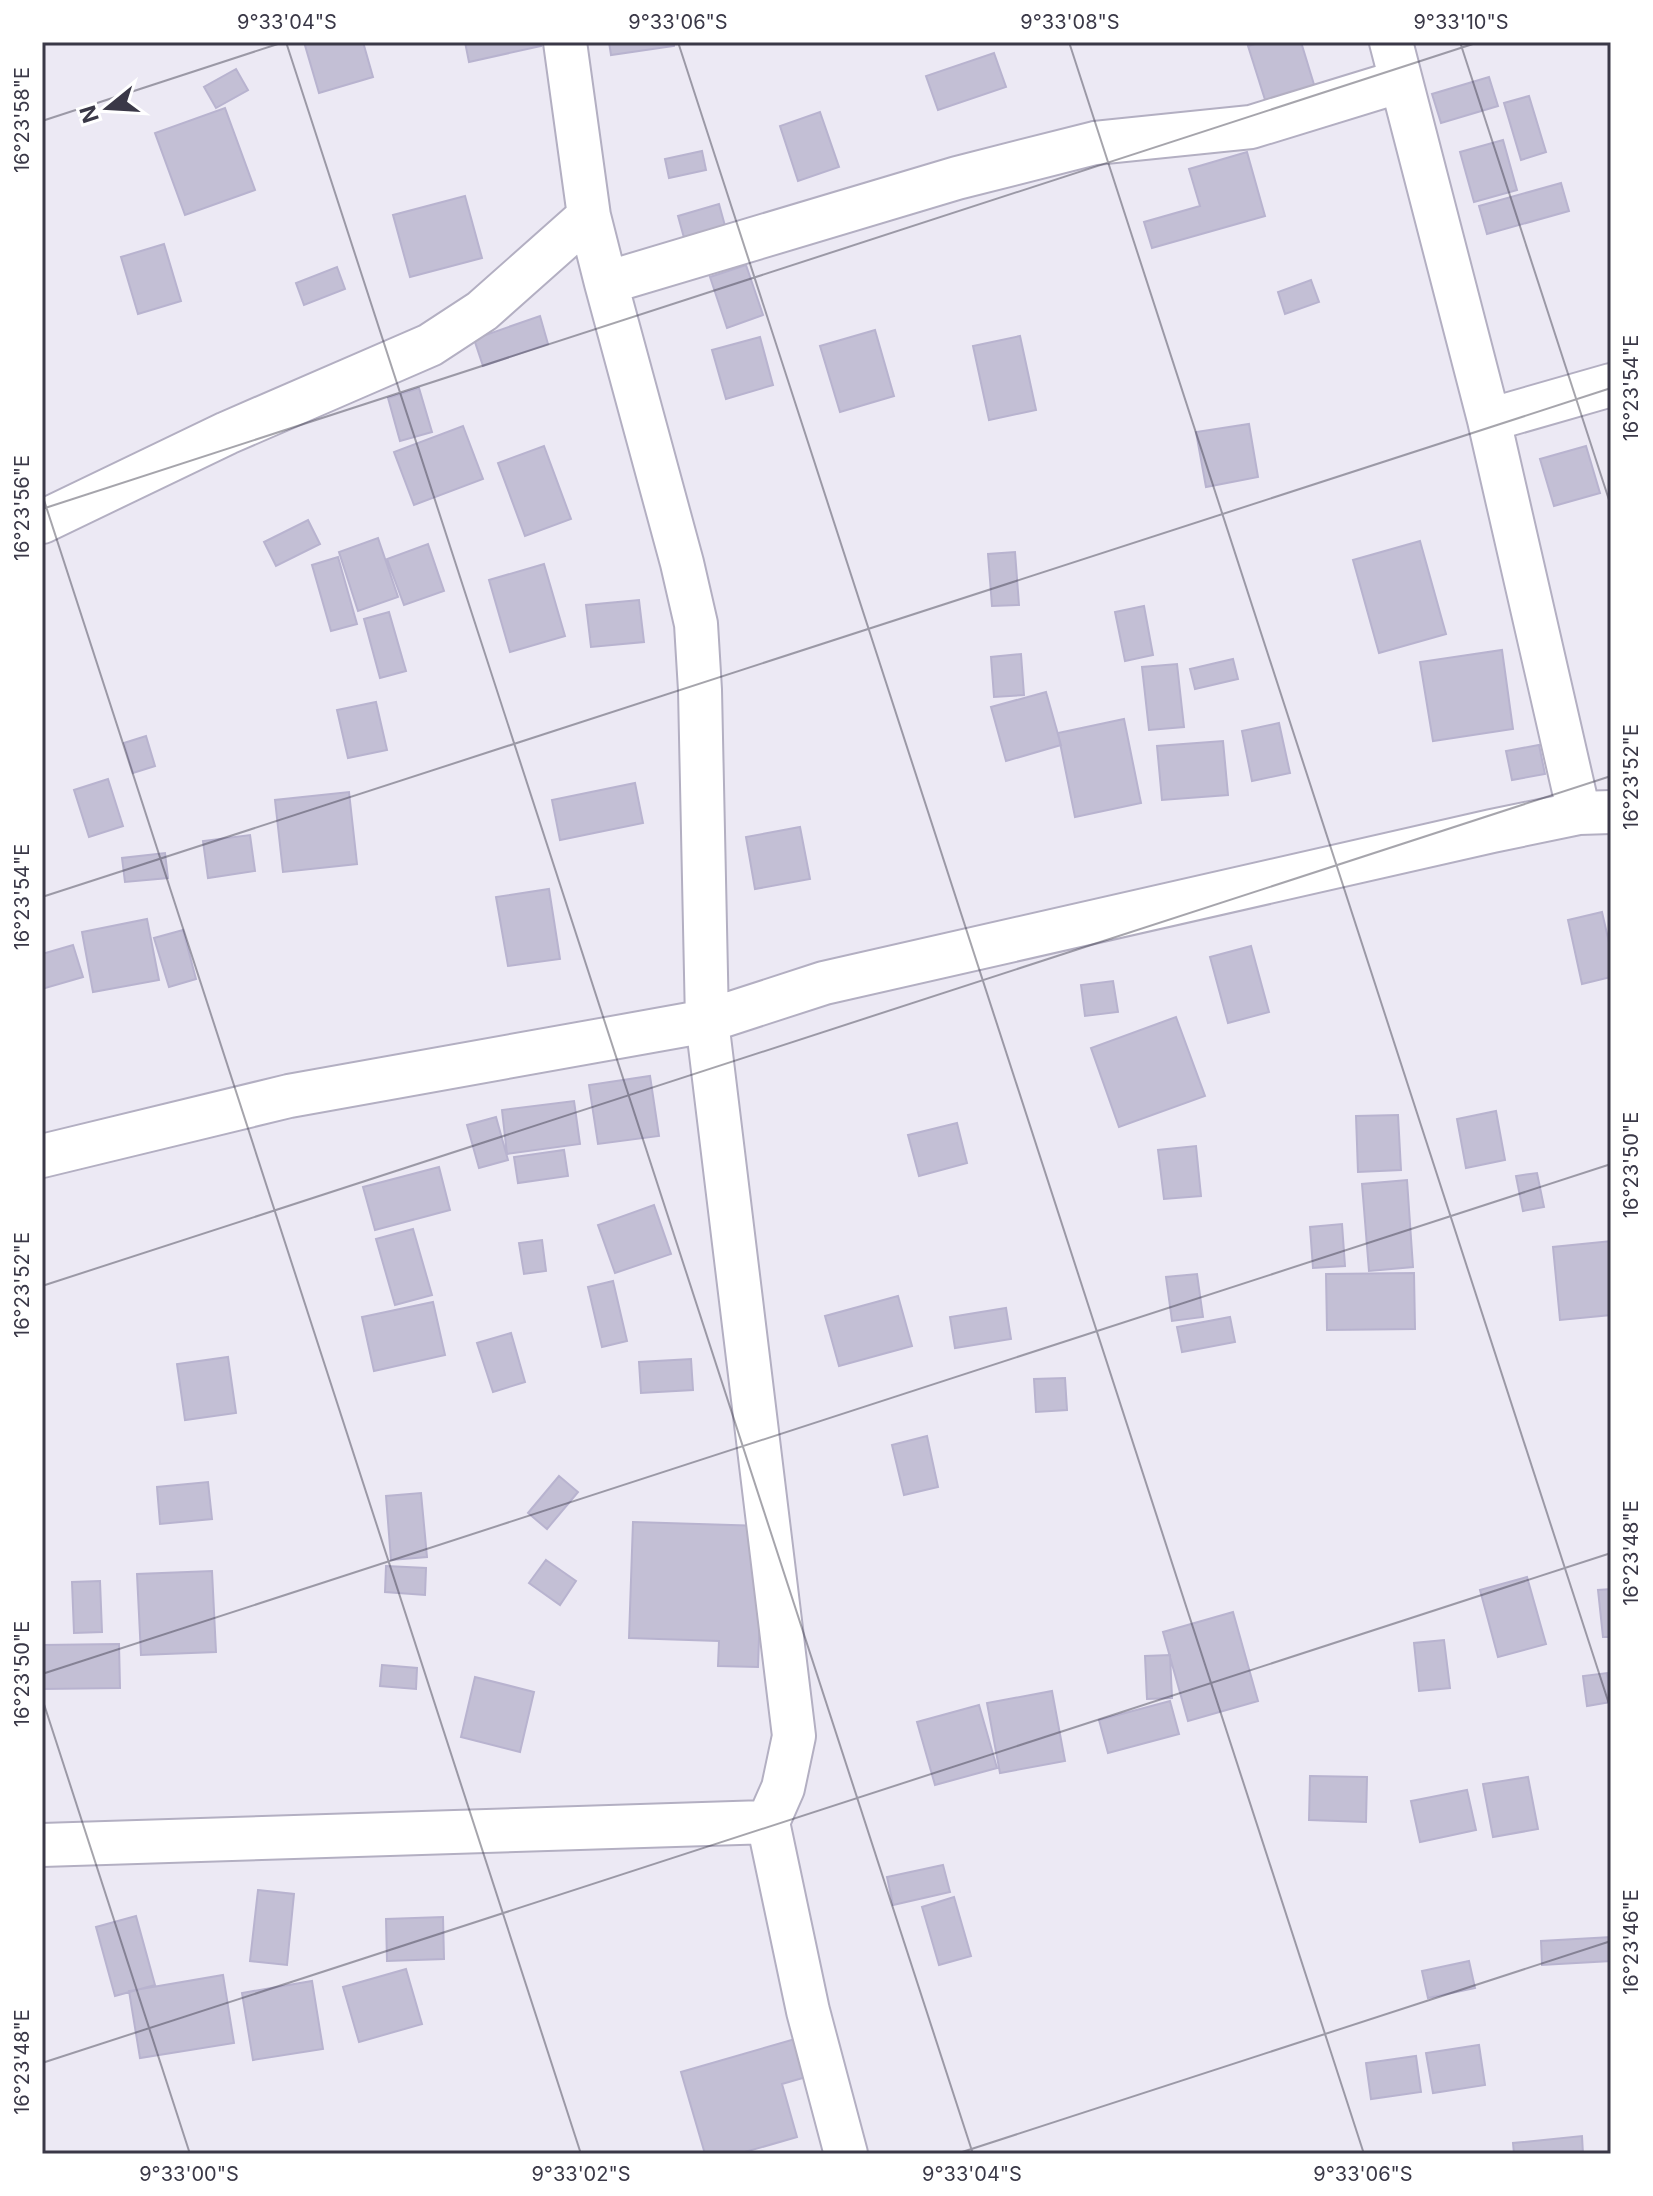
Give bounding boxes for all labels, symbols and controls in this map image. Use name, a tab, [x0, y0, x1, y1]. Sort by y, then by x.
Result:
text: 9°33'04"S	[237, 10, 337, 34]
text: 9°33'06"S	[628, 10, 728, 34]
text: 9°33'08"S	[1020, 10, 1120, 34]
text: 9°33'10"S	[1413, 10, 1509, 34]
text: 16°23'58"E	[10, 67, 34, 173]
north arrow	[68, 68, 148, 148]
text: N	[74, 102, 104, 126]
text: 16°23'54"E	[1619, 335, 1643, 441]
text: 16°23'56"E	[10, 455, 34, 561]
text: 16°23'52"E	[1619, 724, 1643, 830]
text: 16°23'54"E	[10, 844, 34, 950]
text: 16°23'50"E	[1619, 1112, 1643, 1218]
text: 16°23'52"E	[10, 1232, 34, 1338]
text: 16°23'48"E	[1619, 1500, 1643, 1606]
text: 16°23'50"E	[10, 1621, 34, 1727]
text: 16°23'46"E	[1619, 1889, 1643, 1995]
text: 16°23'48"E	[10, 2009, 34, 2115]
text: 9°33'00"S	[139, 2162, 239, 2186]
text: 9°33'02"S	[531, 2162, 631, 2186]
text: 9°33'04"S	[922, 2162, 1022, 2186]
text: 9°33'06"S	[1313, 2162, 1413, 2186]

